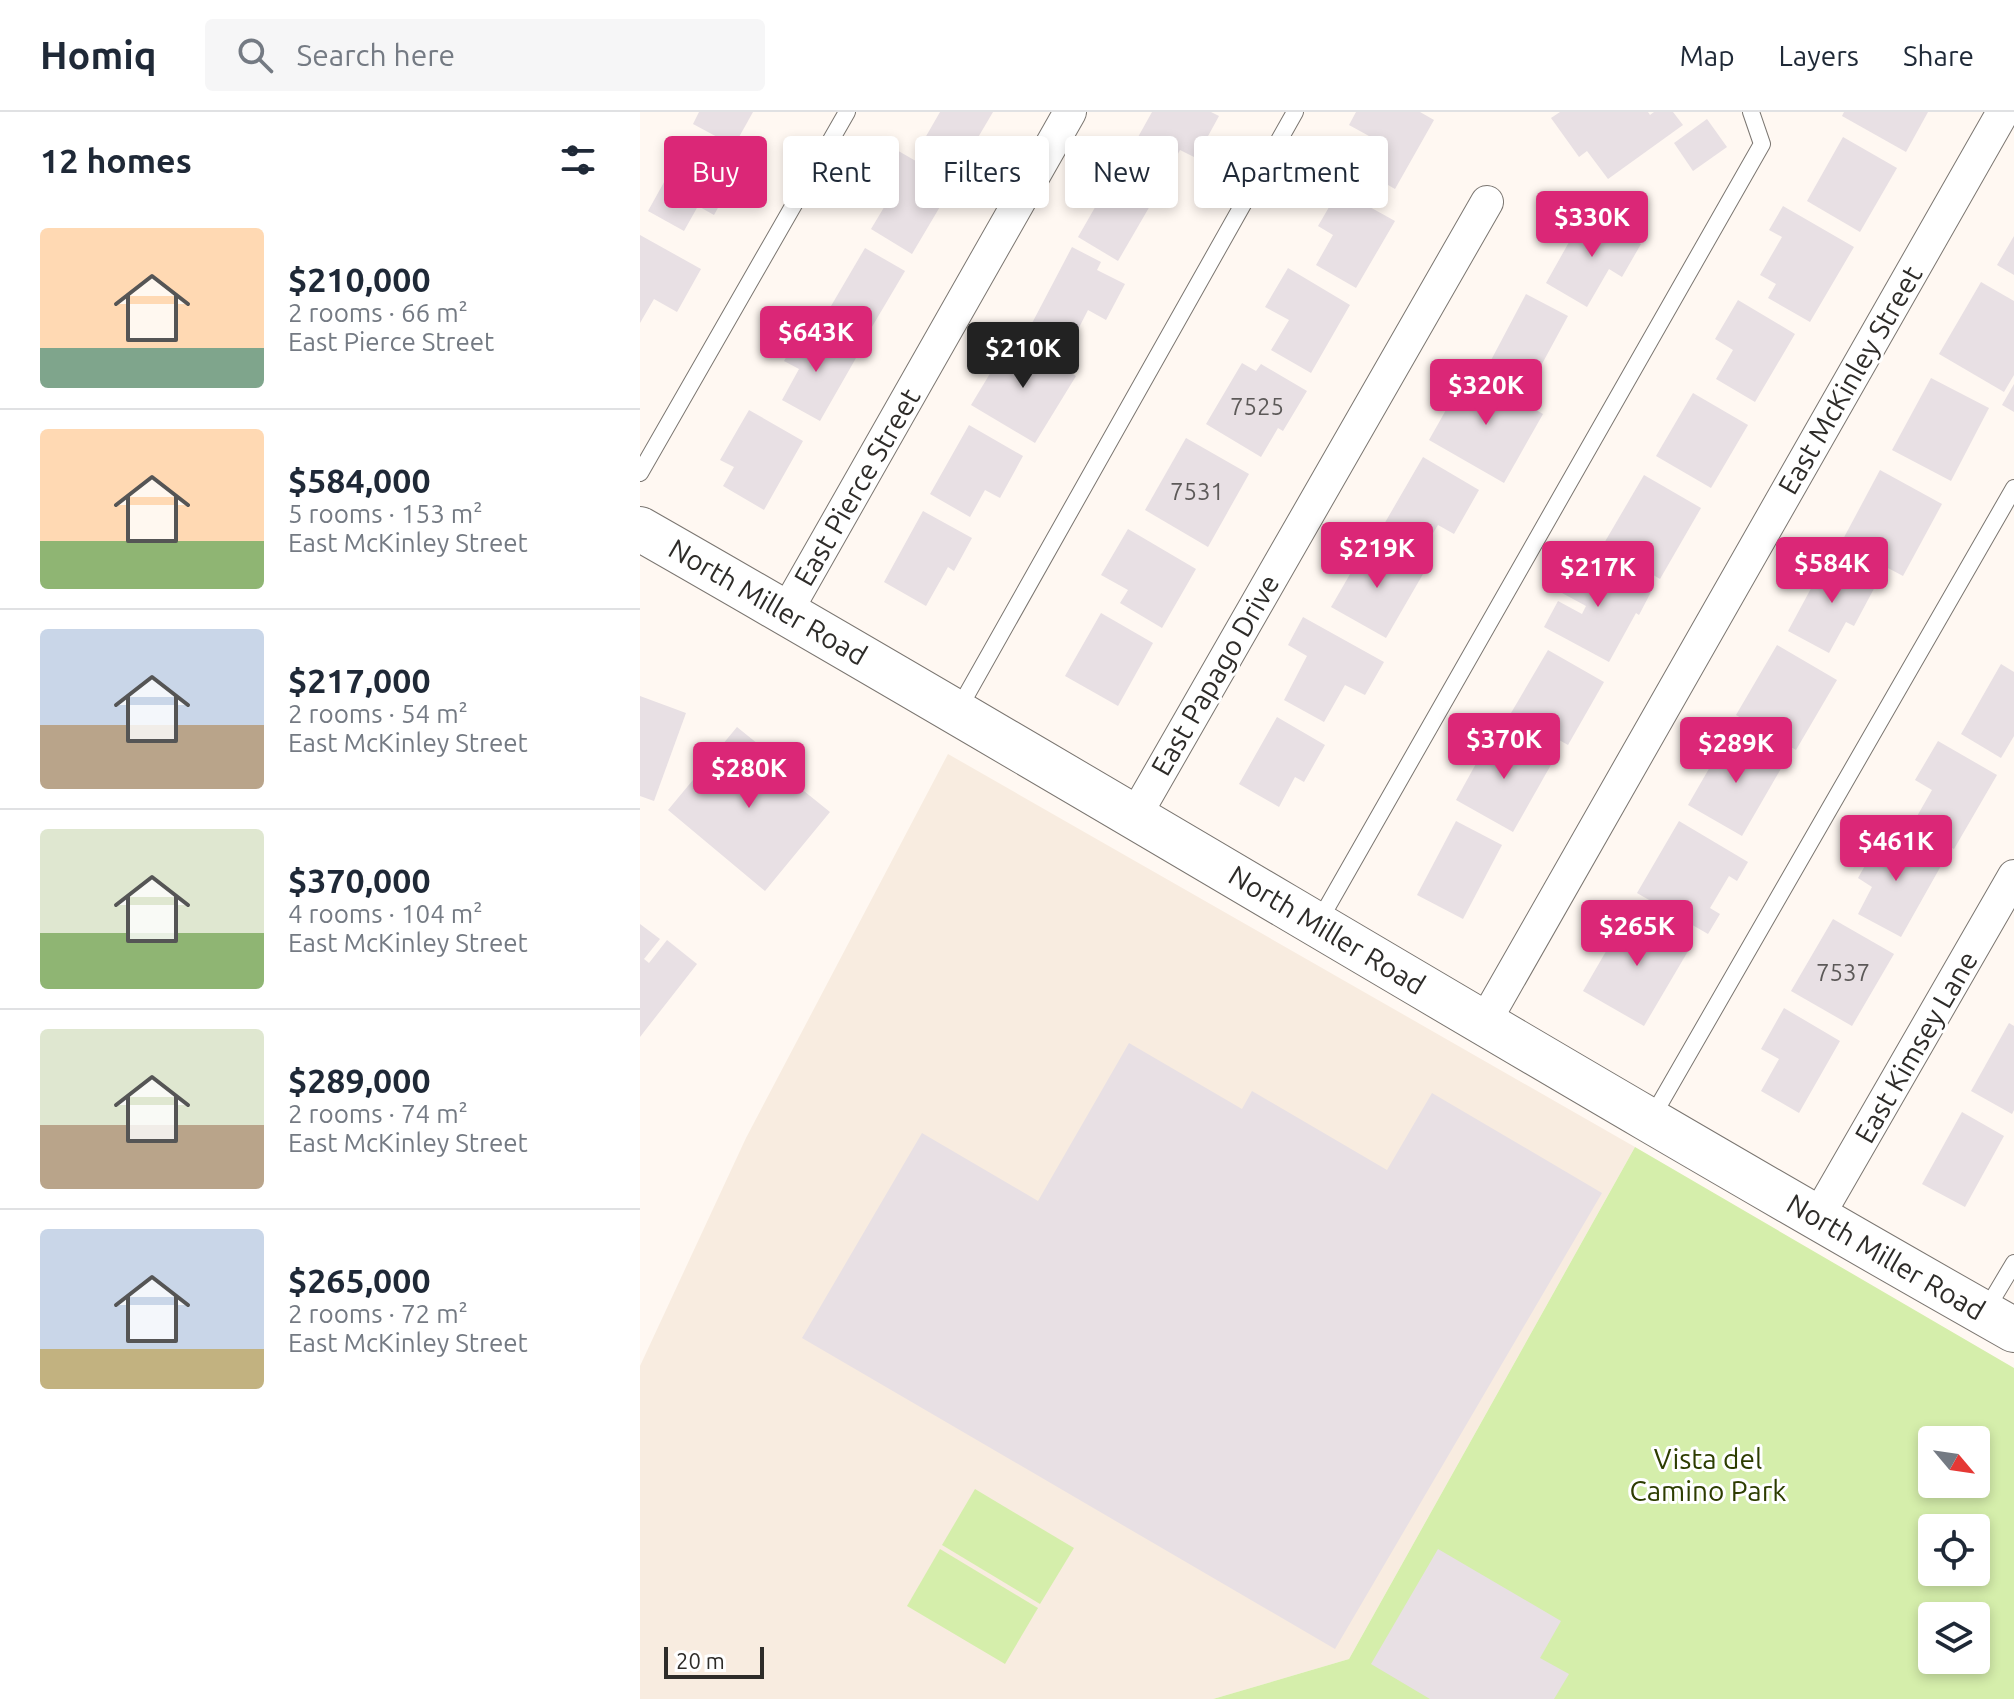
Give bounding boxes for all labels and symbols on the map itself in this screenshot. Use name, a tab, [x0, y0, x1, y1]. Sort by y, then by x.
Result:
pin: $330K	[1536, 191, 1648, 259]
street label: East McKinley Street	[1772, 260, 1928, 499]
pin: $643K	[760, 306, 872, 374]
pin: $210K	[967, 322, 1079, 390]
pin: $320K	[1430, 359, 1542, 427]
street label: East Pierce Street	[788, 383, 926, 591]
house number: 7525	[1230, 393, 1284, 420]
house number: 7531	[1170, 478, 1224, 505]
pin: $219K	[1321, 522, 1433, 590]
street label: North Miller Road	[664, 532, 873, 671]
pin: $584K	[1776, 537, 1888, 605]
pin: $217K	[1542, 541, 1654, 609]
street label: East Papago Drive	[1145, 569, 1285, 781]
pin: $370K	[1448, 713, 1560, 781]
pin: $289K	[1680, 717, 1792, 785]
pin: $280K	[693, 742, 805, 810]
pin: $461K	[1840, 815, 1952, 883]
street label: North Miller Road	[1224, 859, 1431, 1000]
pin: $265K	[1581, 900, 1693, 968]
street label: East Kimsey Lane	[1848, 946, 1983, 1148]
house number: 7537	[1816, 959, 1870, 986]
street label: North Miller Road	[1782, 1187, 1991, 1326]
north arrow	[1918, 1426, 1990, 1498]
park label: Vista del Camino Park	[1630, 1443, 1786, 1506]
scale bar	[664, 1643, 764, 1679]

